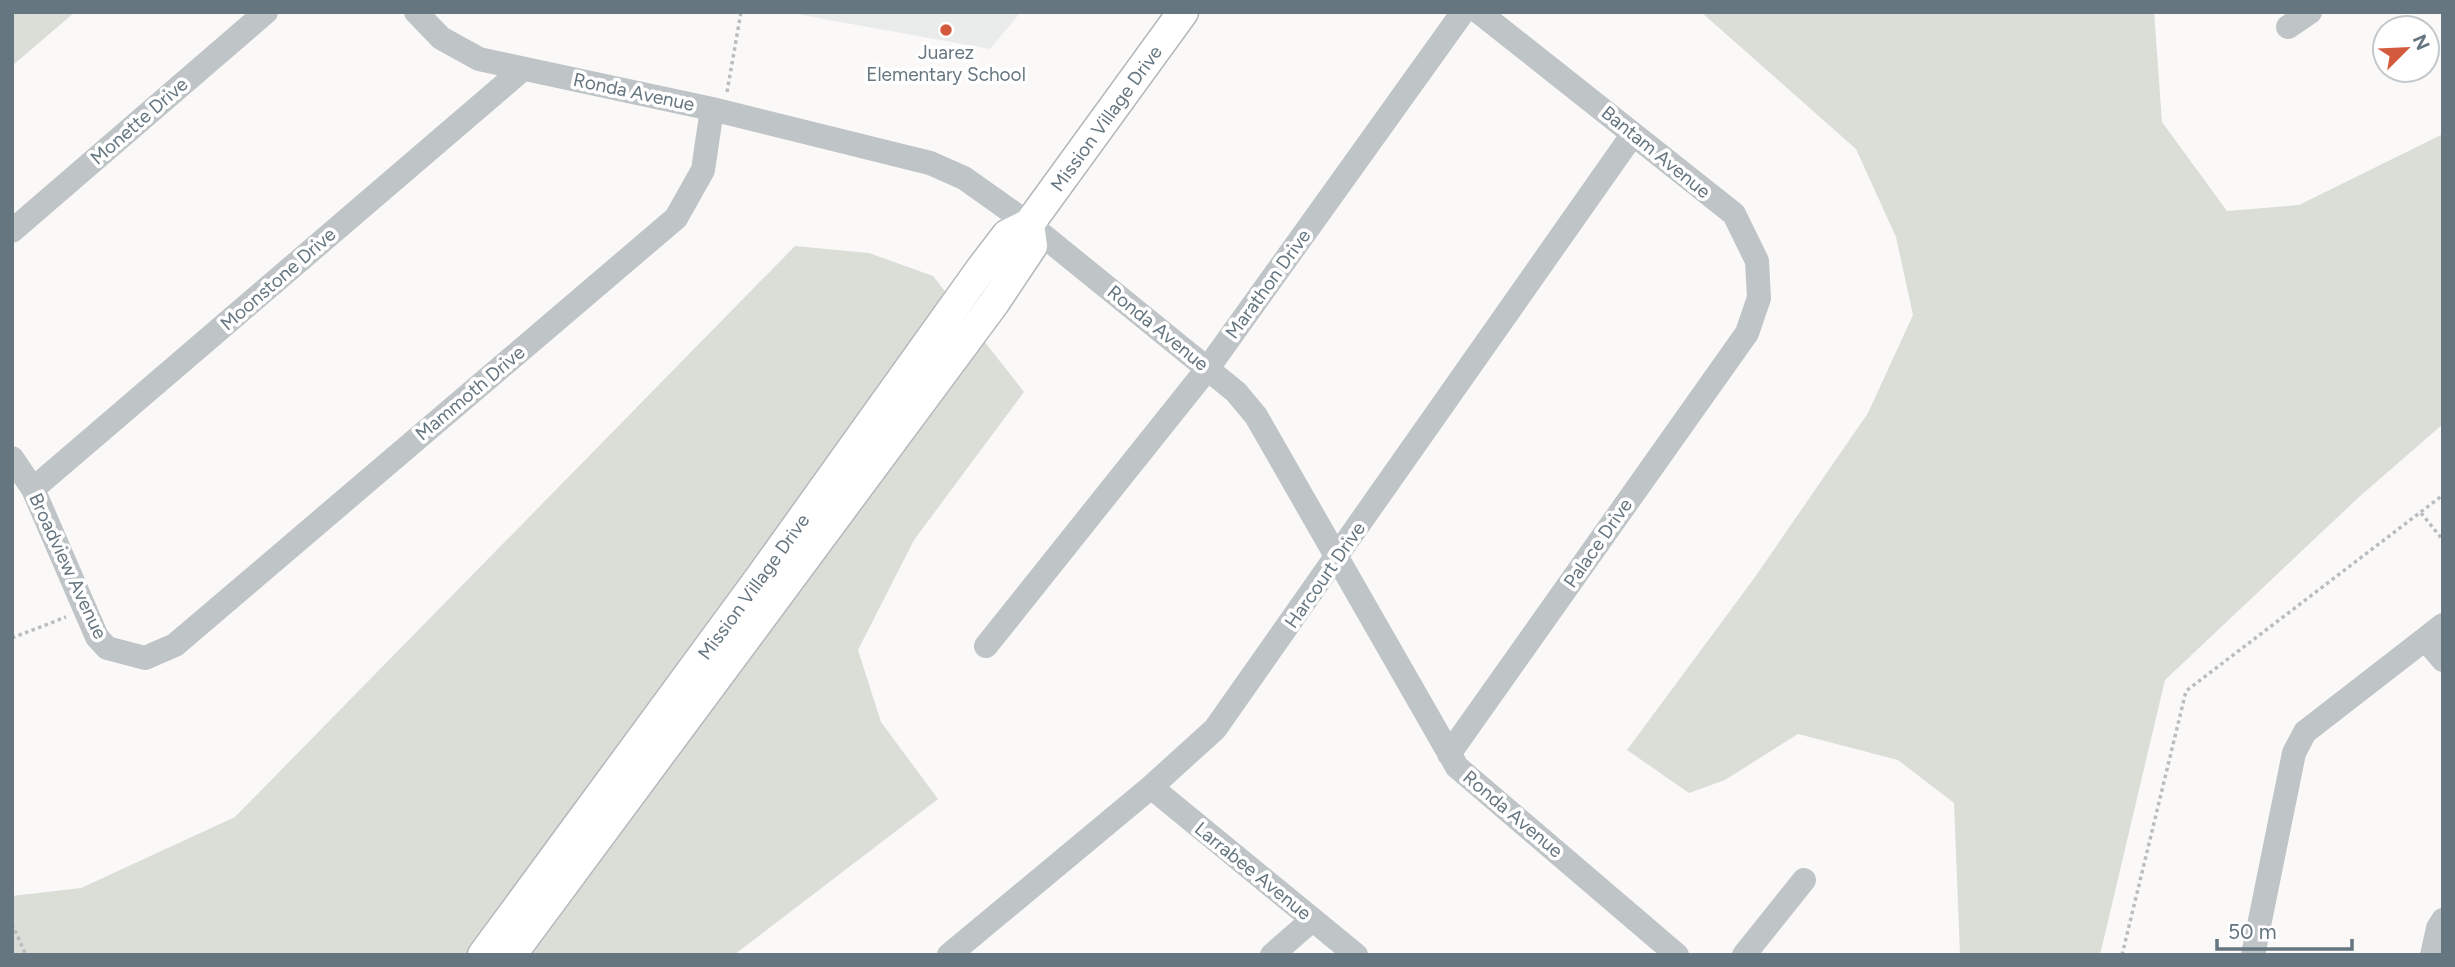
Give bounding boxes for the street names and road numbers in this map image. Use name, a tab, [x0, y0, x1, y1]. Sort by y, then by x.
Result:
street label: Mission Village Drive	[1045, 41, 1167, 196]
street label: Ronda Avenue	[571, 68, 697, 116]
street label: Monette Drive	[86, 73, 192, 169]
street label: Bantam Avenue	[1597, 101, 1715, 203]
street label: Moonstone Drive	[216, 223, 340, 335]
street label: Marathon Drive	[1221, 225, 1315, 343]
street label: Ronda Avenue	[1103, 280, 1213, 376]
street label: Mammoth Drive	[411, 341, 529, 445]
street label: Broadview Avenue	[24, 489, 112, 643]
street label: Palace Drive	[1559, 494, 1637, 592]
street label: Mission Village Drive	[693, 509, 814, 664]
street label: Harcourt Drive	[1280, 517, 1370, 633]
street label: Ronda Avenue	[1458, 766, 1568, 862]
street label: Larrabee Avenue	[1190, 817, 1316, 925]

